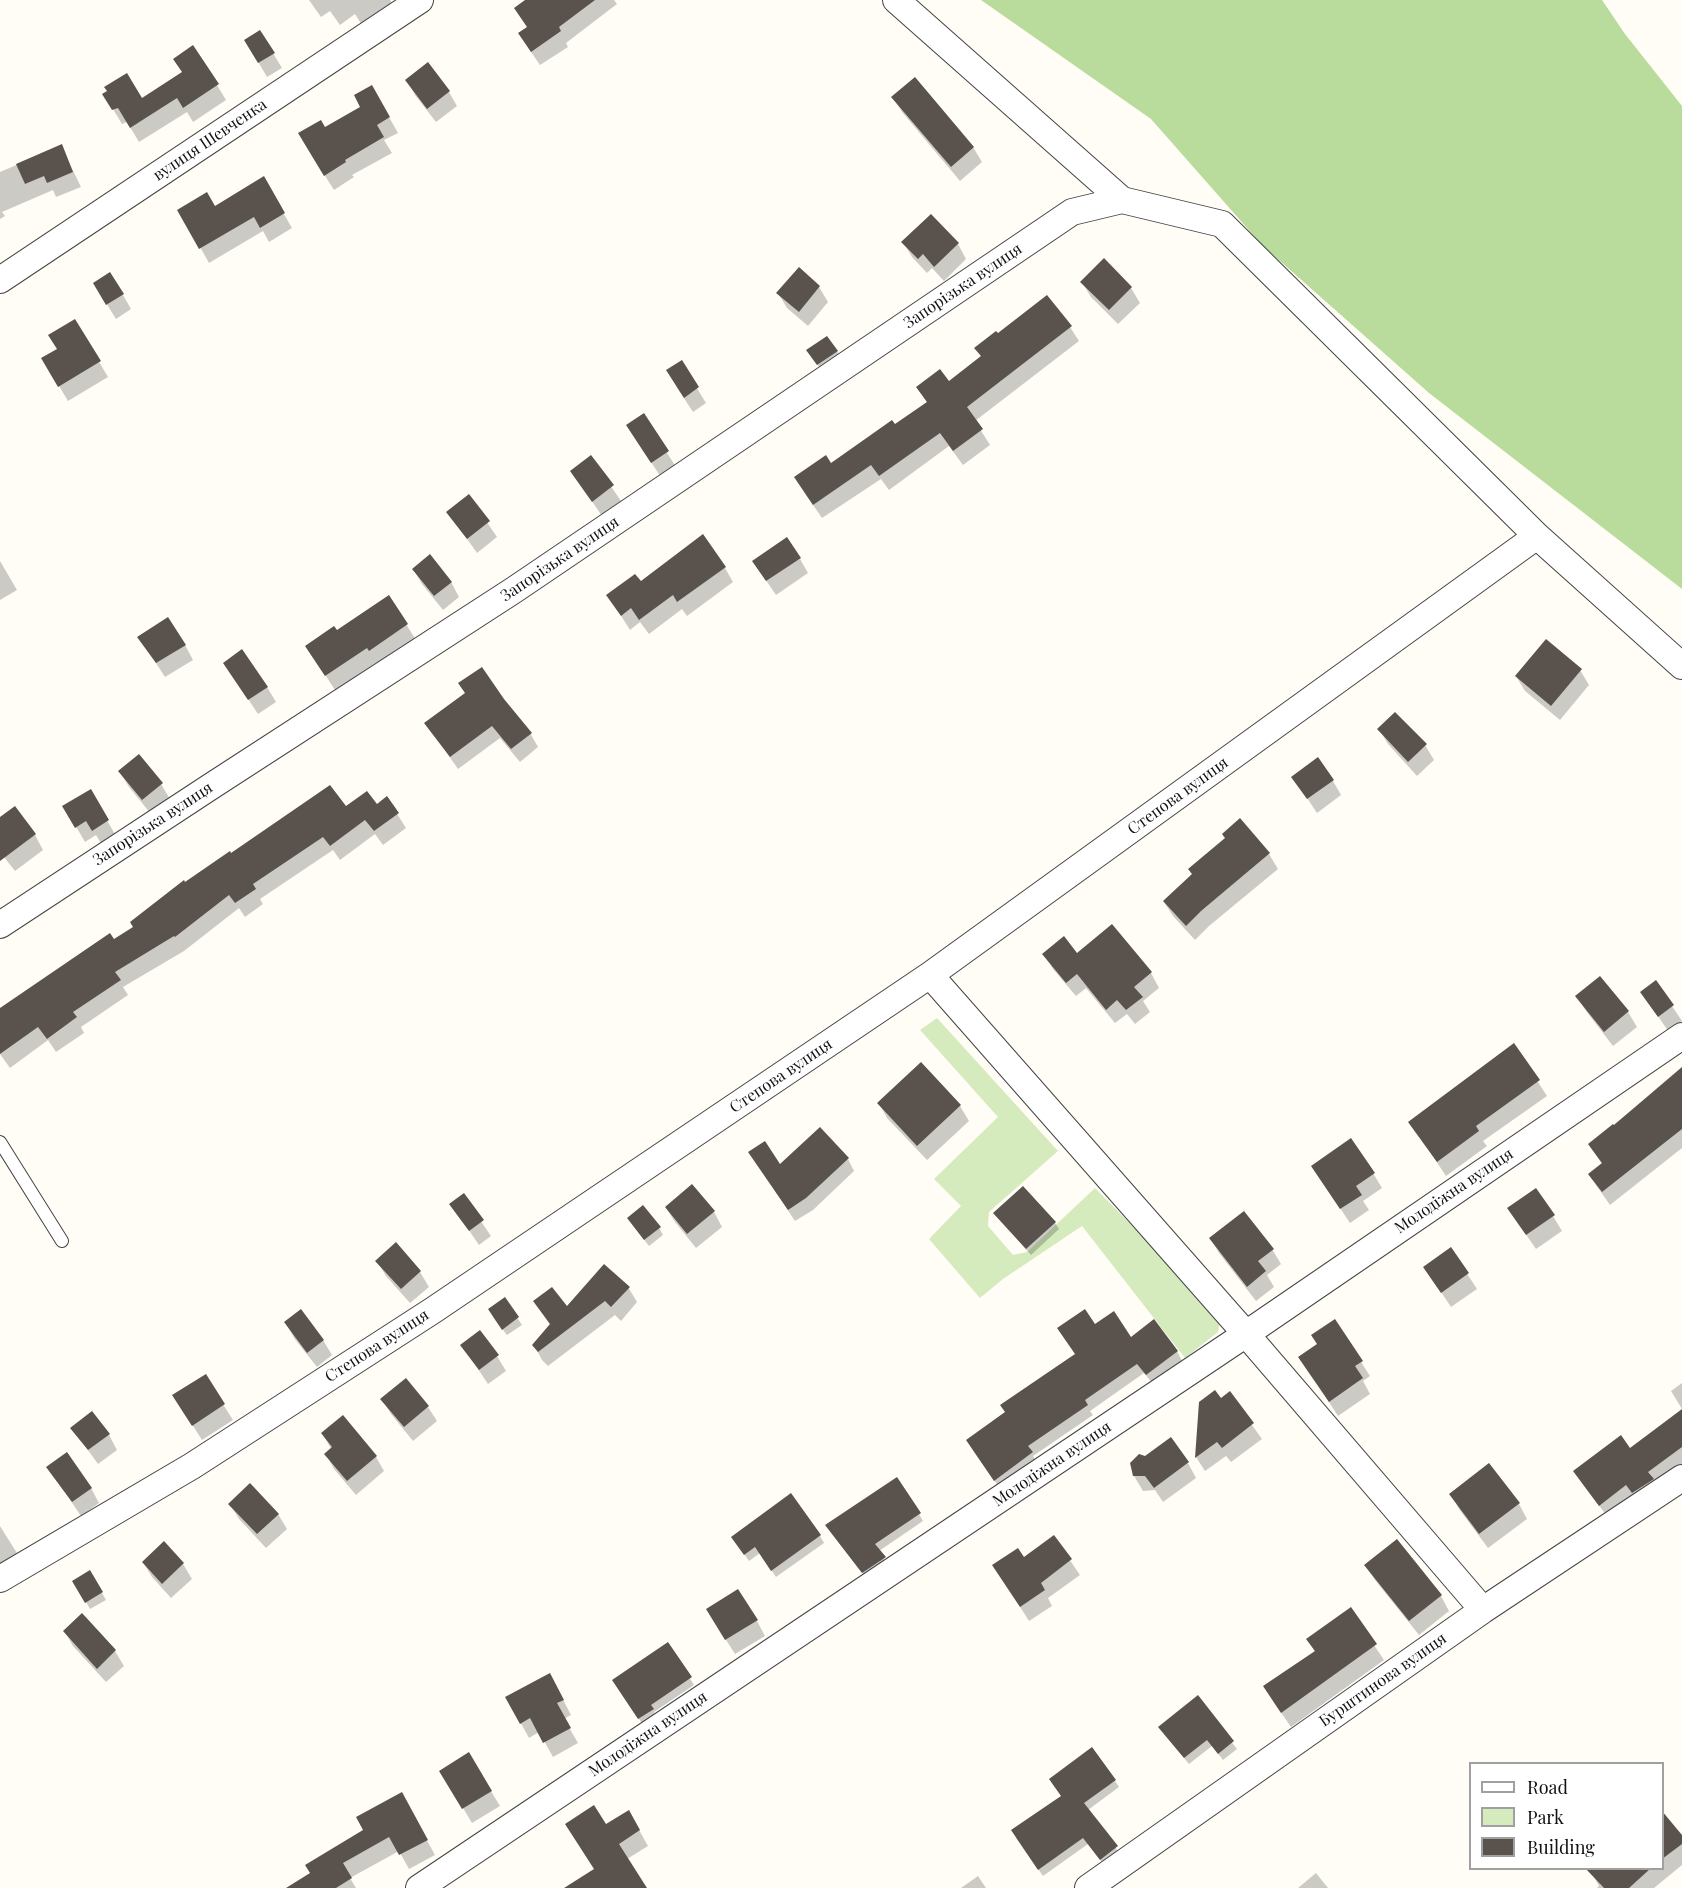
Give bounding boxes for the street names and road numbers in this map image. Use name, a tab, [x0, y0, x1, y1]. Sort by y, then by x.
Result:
street label: вулиця Шевченка	[150, 95, 270, 185]
street label: Запорізька вулиця	[900, 239, 1026, 333]
street label: Запорізька вулиця	[497, 512, 623, 606]
street label: Степова вулиця	[1124, 753, 1232, 839]
street label: Запорізька вулиця	[90, 778, 216, 870]
street label: Степова вулиця	[726, 1035, 836, 1117]
street label: Молодіжна вулиця	[1391, 1144, 1517, 1238]
street label: Степова вулиця	[322, 1305, 432, 1387]
street label: Молодіжна вулиця	[989, 1417, 1115, 1511]
street label: Бурштинова вулиця	[1316, 1629, 1450, 1731]
street label: Молодіжна вулиця	[585, 1687, 711, 1781]

